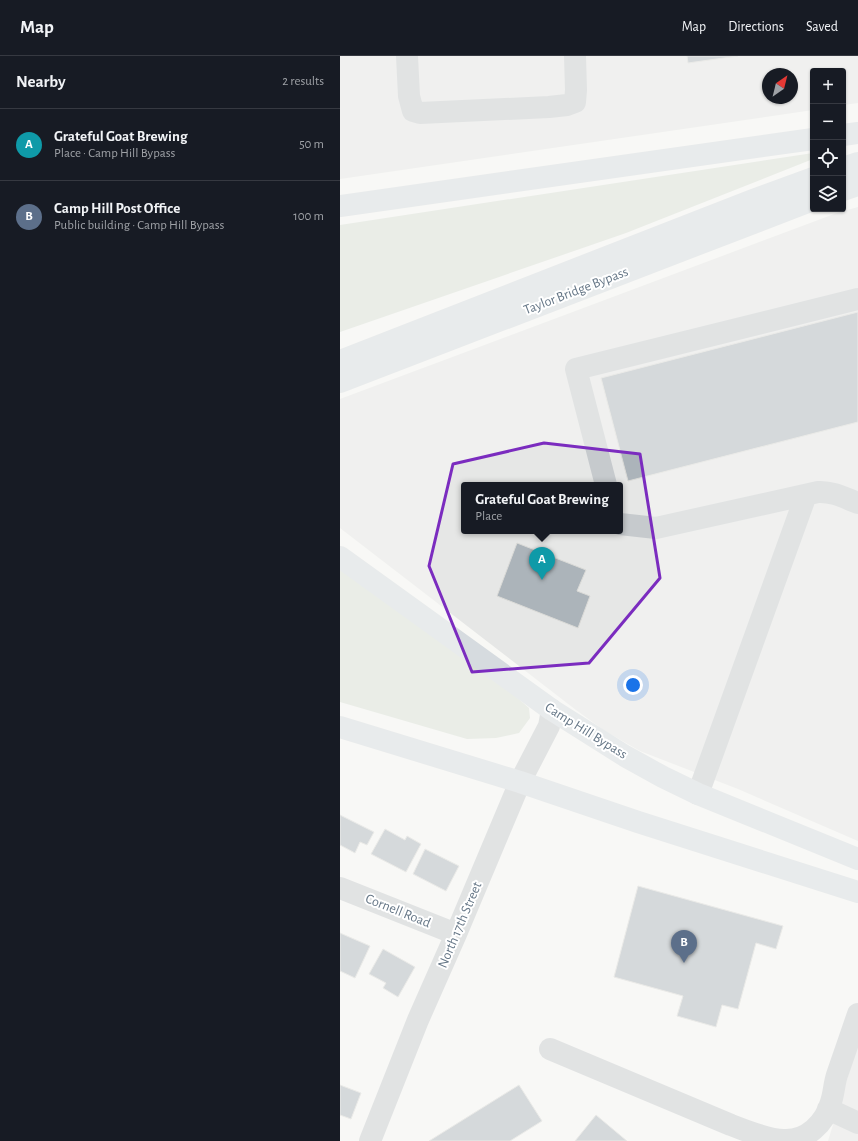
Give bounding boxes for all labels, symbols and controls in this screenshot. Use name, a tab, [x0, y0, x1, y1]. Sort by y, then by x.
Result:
text: Map	[20, 18, 54, 37]
text: Map	[682, 20, 706, 34]
text: Directions	[728, 20, 784, 34]
text: Saved	[806, 20, 838, 34]
north arrow	[762, 68, 798, 104]
map controls	[810, 68, 846, 212]
button: +	[810, 68, 846, 104]
text: Nearby	[16, 73, 66, 90]
text: 2 results	[282, 75, 324, 88]
button: −	[810, 104, 846, 140]
text: Grateful Goat Brewing	[54, 129, 187, 144]
text: A	[25, 138, 33, 151]
text: 50 m	[299, 138, 324, 151]
button: locate	[810, 140, 846, 176]
text: Place · Camp Hill Bypass	[54, 147, 175, 160]
button: layers	[810, 176, 846, 212]
text: Camp Hill Post Office	[54, 201, 180, 216]
text: B	[25, 210, 33, 223]
text: 100 m	[293, 210, 324, 223]
text: Public building · Camp Hill Bypass	[54, 219, 224, 232]
street label: Taylor Bridge Bypass	[522, 265, 630, 317]
popup	[461, 482, 623, 534]
text: Grateful Goat Brewing	[475, 492, 609, 507]
text: Place	[475, 510, 502, 523]
pin: A	[529, 547, 555, 580]
your location	[623, 675, 643, 695]
street label: Camp Hill Bypass	[542, 700, 630, 762]
street label: North 17th Street	[436, 879, 485, 970]
street label: Cornell Road	[363, 892, 433, 930]
pin: B	[671, 930, 697, 963]

